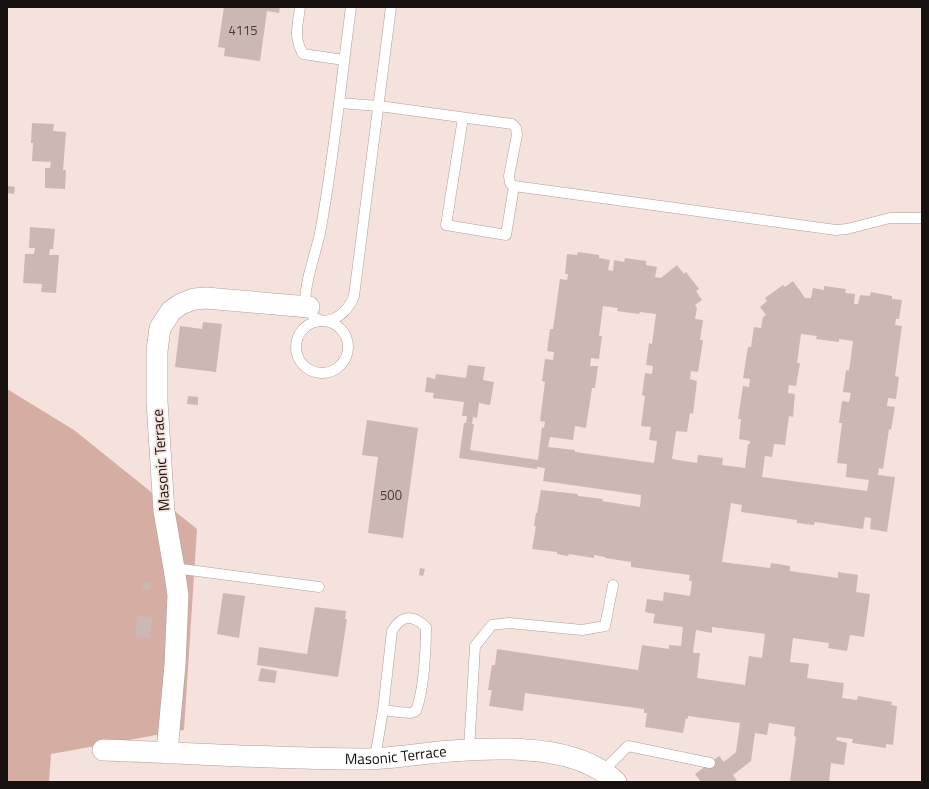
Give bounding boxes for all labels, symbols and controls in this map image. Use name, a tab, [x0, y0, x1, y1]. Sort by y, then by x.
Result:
house number: 4115	[228, 20, 258, 40]
street label: Masonic Terrace	[145, 408, 176, 512]
house number: 500	[380, 485, 402, 505]
street label: Masonic Terrace	[345, 739, 448, 770]

